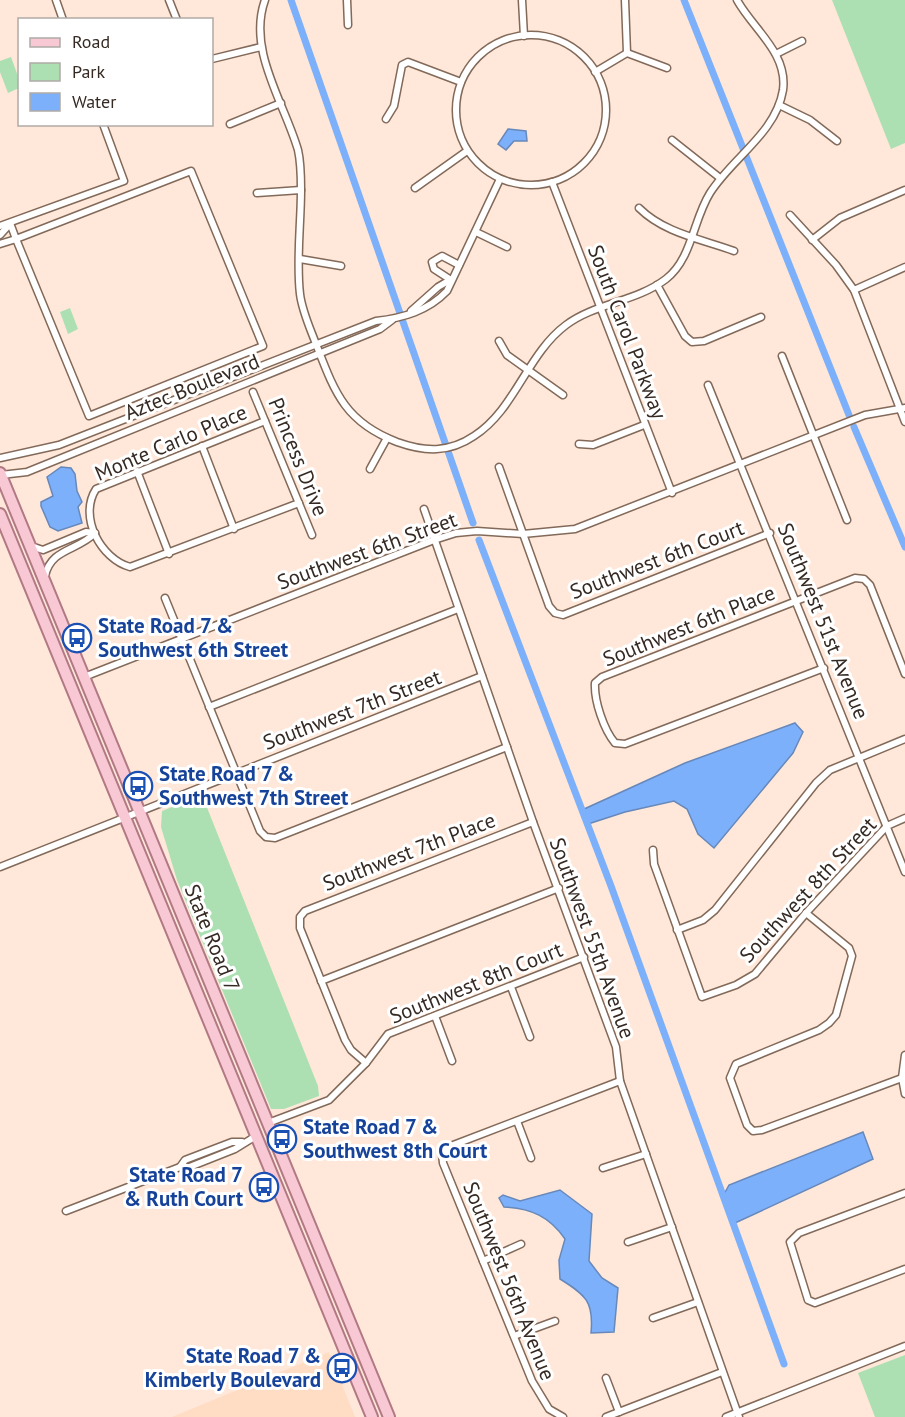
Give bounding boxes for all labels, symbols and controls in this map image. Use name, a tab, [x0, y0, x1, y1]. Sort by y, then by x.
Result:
legend	[18, 18, 213, 126]
text: Road	[72, 30, 110, 53]
text: Park	[72, 60, 105, 83]
text: Water	[72, 90, 116, 113]
street label: South Carol Parkway	[582, 241, 673, 423]
street label: Aztec Boulevard	[120, 347, 263, 426]
street label: Princess Drive	[262, 394, 334, 520]
street label: Monte Carlo Place	[91, 398, 251, 487]
street label: Southwest 6th Street	[273, 506, 460, 596]
street label: Southwest 6th Court	[566, 514, 748, 605]
street label: Southwest 51st Avenue	[772, 519, 875, 723]
street label: Southwest 6th Place	[599, 579, 779, 672]
place label: State Road 7 & Southwest 6th Street	[98, 612, 289, 663]
bus stop icon: State Road 7 & Southwest 6th Street	[61, 622, 93, 654]
street label: Southwest 7th Street	[259, 663, 445, 756]
place label: State Road 7 & Southwest 7th Street	[159, 760, 349, 811]
bus stop icon: State Road 7 & Southwest 7th Street	[122, 770, 154, 802]
street label: Southwest 7th Place	[319, 806, 499, 897]
street label: Southwest 8th Street	[733, 811, 882, 968]
street label: Southwest 55th Avenue	[544, 834, 641, 1042]
street label: State Road 7	[179, 880, 246, 995]
street label: Southwest 8th Court	[385, 936, 566, 1030]
place label: State Road 7 & Southwest 8th Court	[303, 1113, 488, 1164]
bus stop icon: State Road 7 & Southwest 8th Court	[266, 1123, 298, 1155]
place label: State Road 7 & Ruth Court	[124, 1161, 244, 1212]
bus stop icon: State Road 7 & Ruth Court	[248, 1171, 280, 1203]
street label: Southwest 56th Avenue	[457, 1178, 562, 1384]
place label: State Road 7 & Kimberly Boulevard	[145, 1342, 321, 1393]
bus stop icon: State Road 7 & Kimberly Boulevard	[326, 1352, 358, 1384]

